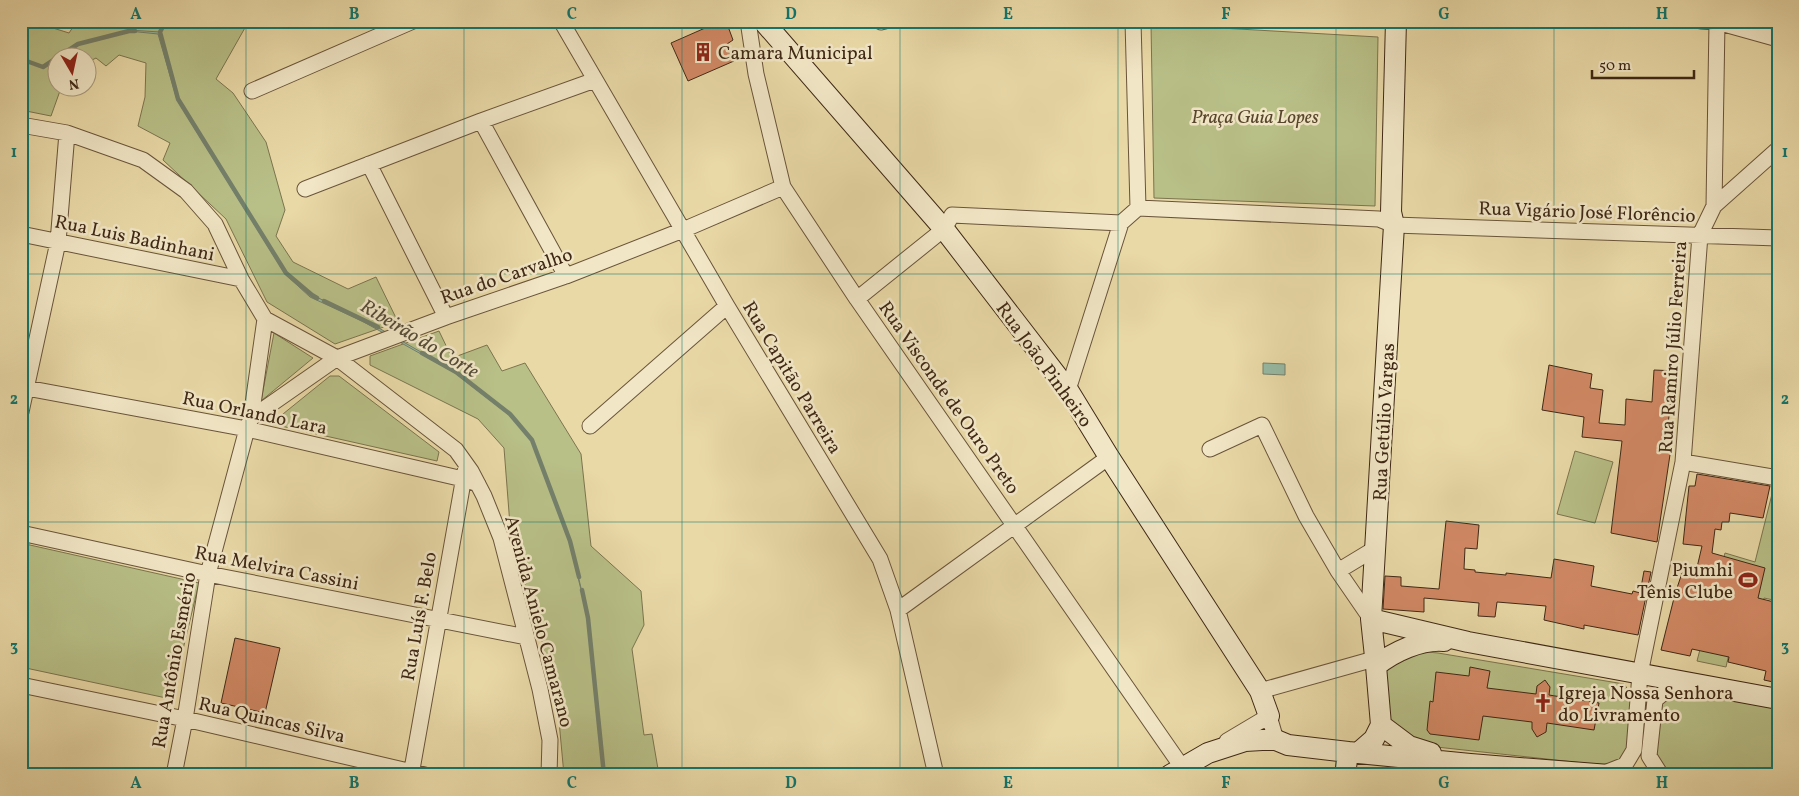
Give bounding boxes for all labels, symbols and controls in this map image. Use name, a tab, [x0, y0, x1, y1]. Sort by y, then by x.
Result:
text: A	[130, 4, 142, 26]
text: B	[349, 4, 360, 26]
text: C	[567, 4, 577, 26]
text: D	[785, 4, 797, 26]
text: E	[1003, 4, 1013, 26]
text: F	[1221, 4, 1231, 26]
text: G	[1438, 4, 1450, 26]
text: H	[1656, 4, 1668, 26]
building icon: Camara Municipal	[692, 41, 714, 63]
place label: Camara Municipal	[718, 41, 873, 67]
north arrow	[48, 48, 98, 98]
scale bar	[1592, 48, 1694, 80]
text: 50 m	[1599, 56, 1631, 77]
text: N	[67, 73, 80, 94]
park label: Praça Guia Lopes	[1191, 105, 1319, 131]
text: 1	[11, 142, 17, 164]
text: 1	[1782, 142, 1788, 164]
street label: Rua Vigário José Florêncio	[1478, 196, 1696, 230]
street label: Rua Luis Badinhani	[52, 209, 217, 269]
street label: Rua Ramiro Júlio Ferreira	[1654, 240, 1694, 454]
street label: Rua do Carvalho	[437, 242, 576, 312]
water label: Ribeirão do Corte	[354, 293, 484, 387]
street label: Rua Visconde de Ouro Preto	[872, 296, 1025, 500]
street label: Rua Capitão Parreira	[735, 297, 847, 459]
street label: Rua João Pinheiro	[989, 297, 1098, 433]
street label: Rua Getúlio Vargas	[1368, 343, 1402, 502]
street label: Rua Orlando Lara	[180, 386, 329, 442]
text: 2	[10, 389, 18, 411]
text: 2	[1781, 389, 1789, 411]
street label: Avenida Anielo Camarano	[497, 513, 579, 730]
street label: Rua Melvira Cassini	[192, 540, 361, 598]
street label: Rua Luís F. Belo	[396, 550, 444, 683]
place label: Piumhi Tênis Clube	[1637, 558, 1733, 606]
sports icon: Piumhi Tênis Clube	[1737, 569, 1759, 591]
street label: Rua Antônio Esmério	[147, 570, 203, 750]
text: 3	[10, 636, 18, 658]
text: 3	[1781, 636, 1789, 658]
place label: Igreja Nossa Senhora do Livramento	[1558, 681, 1733, 729]
street label: Rua Quincas Silva	[196, 691, 348, 750]
church icon: Igreja Nossa Senhora do Livramento	[1532, 692, 1554, 714]
text: A	[130, 773, 142, 795]
text: B	[349, 773, 360, 795]
text: C	[567, 773, 577, 795]
text: D	[785, 773, 797, 795]
text: E	[1003, 773, 1013, 795]
text: F	[1221, 773, 1231, 795]
text: G	[1438, 773, 1450, 795]
text: H	[1656, 773, 1668, 795]

